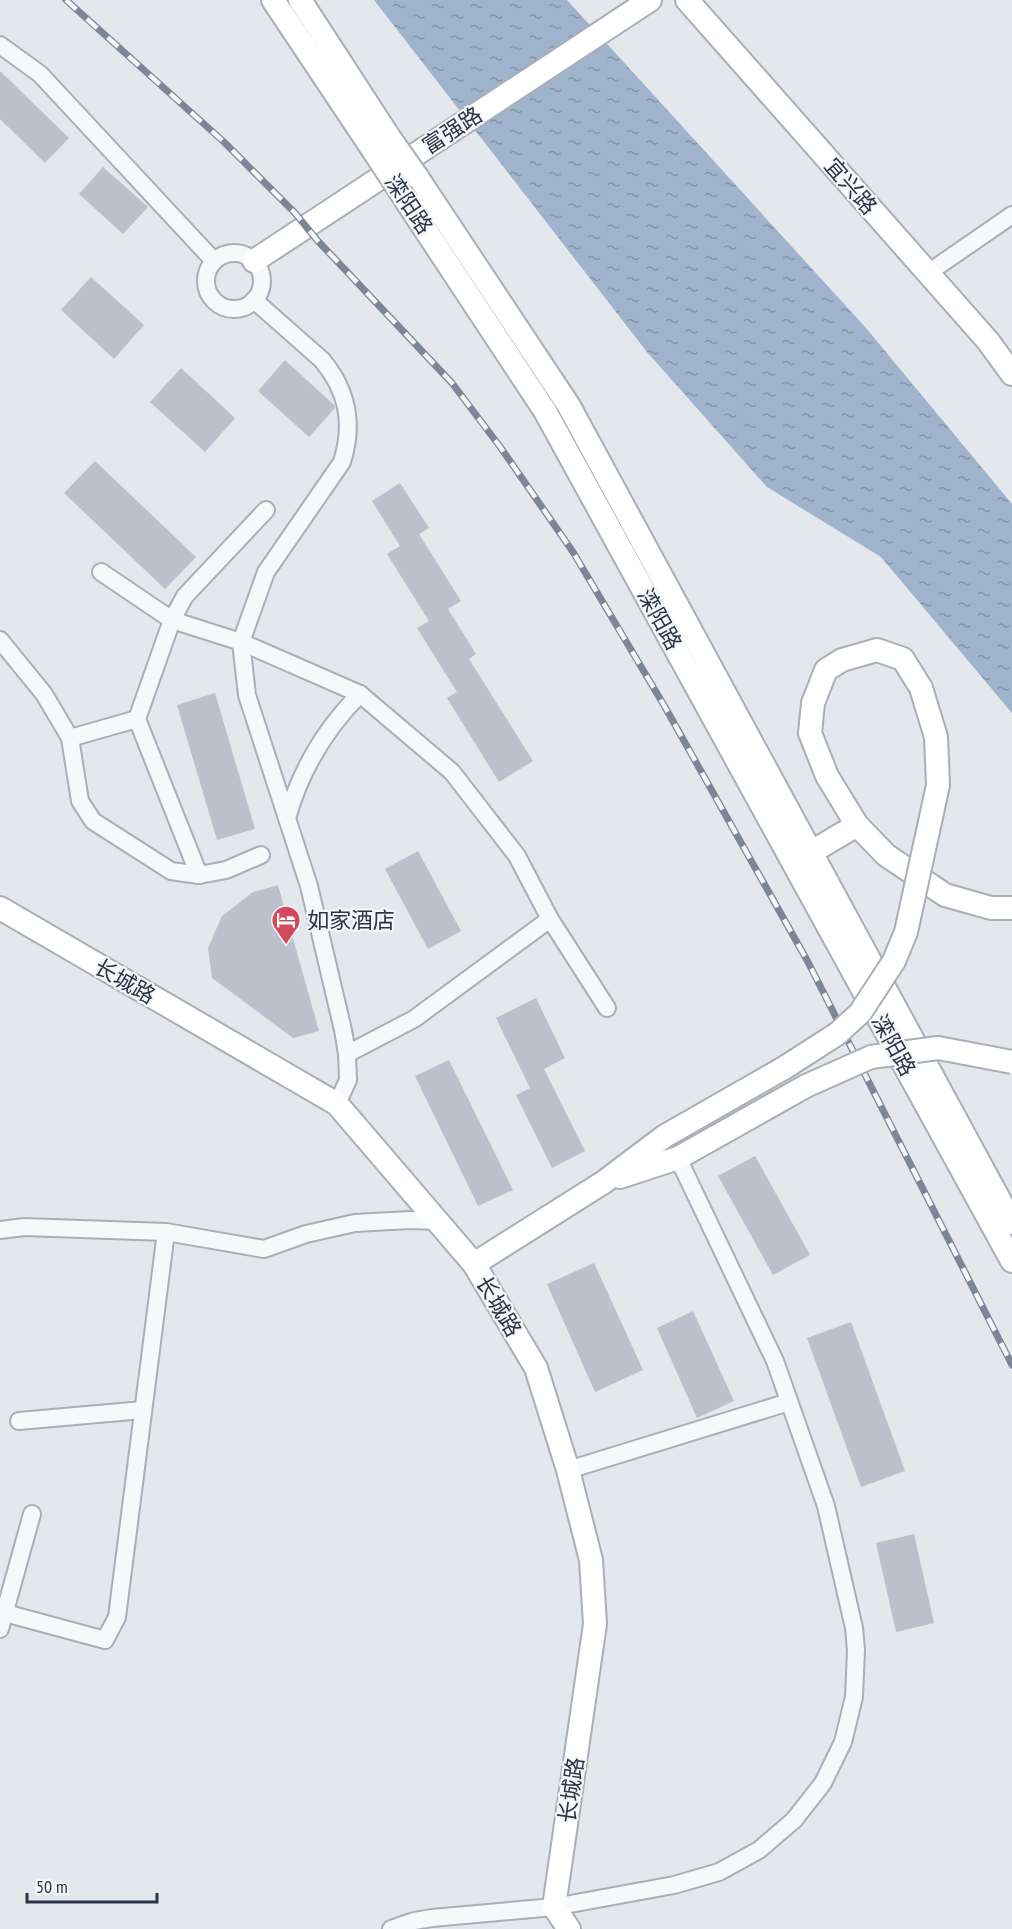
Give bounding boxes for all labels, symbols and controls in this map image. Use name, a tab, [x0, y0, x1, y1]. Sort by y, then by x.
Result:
street label: 富强路	[417, 100, 487, 160]
street label: 宜兴路	[819, 152, 883, 220]
street label: 滦阳路	[379, 169, 439, 239]
street label: 滦阳路	[632, 583, 688, 655]
hotel icon: 如家酒店	[270, 904, 302, 946]
place label: 如家酒店	[307, 906, 395, 934]
street label: 长城路	[89, 952, 161, 1010]
street label: 滦阳路	[866, 1009, 922, 1081]
street label: 长城路	[470, 1270, 528, 1342]
street label: 长城路	[553, 1755, 589, 1825]
scale bar	[27, 1866, 158, 1904]
text: 50 m	[36, 1875, 68, 1898]

